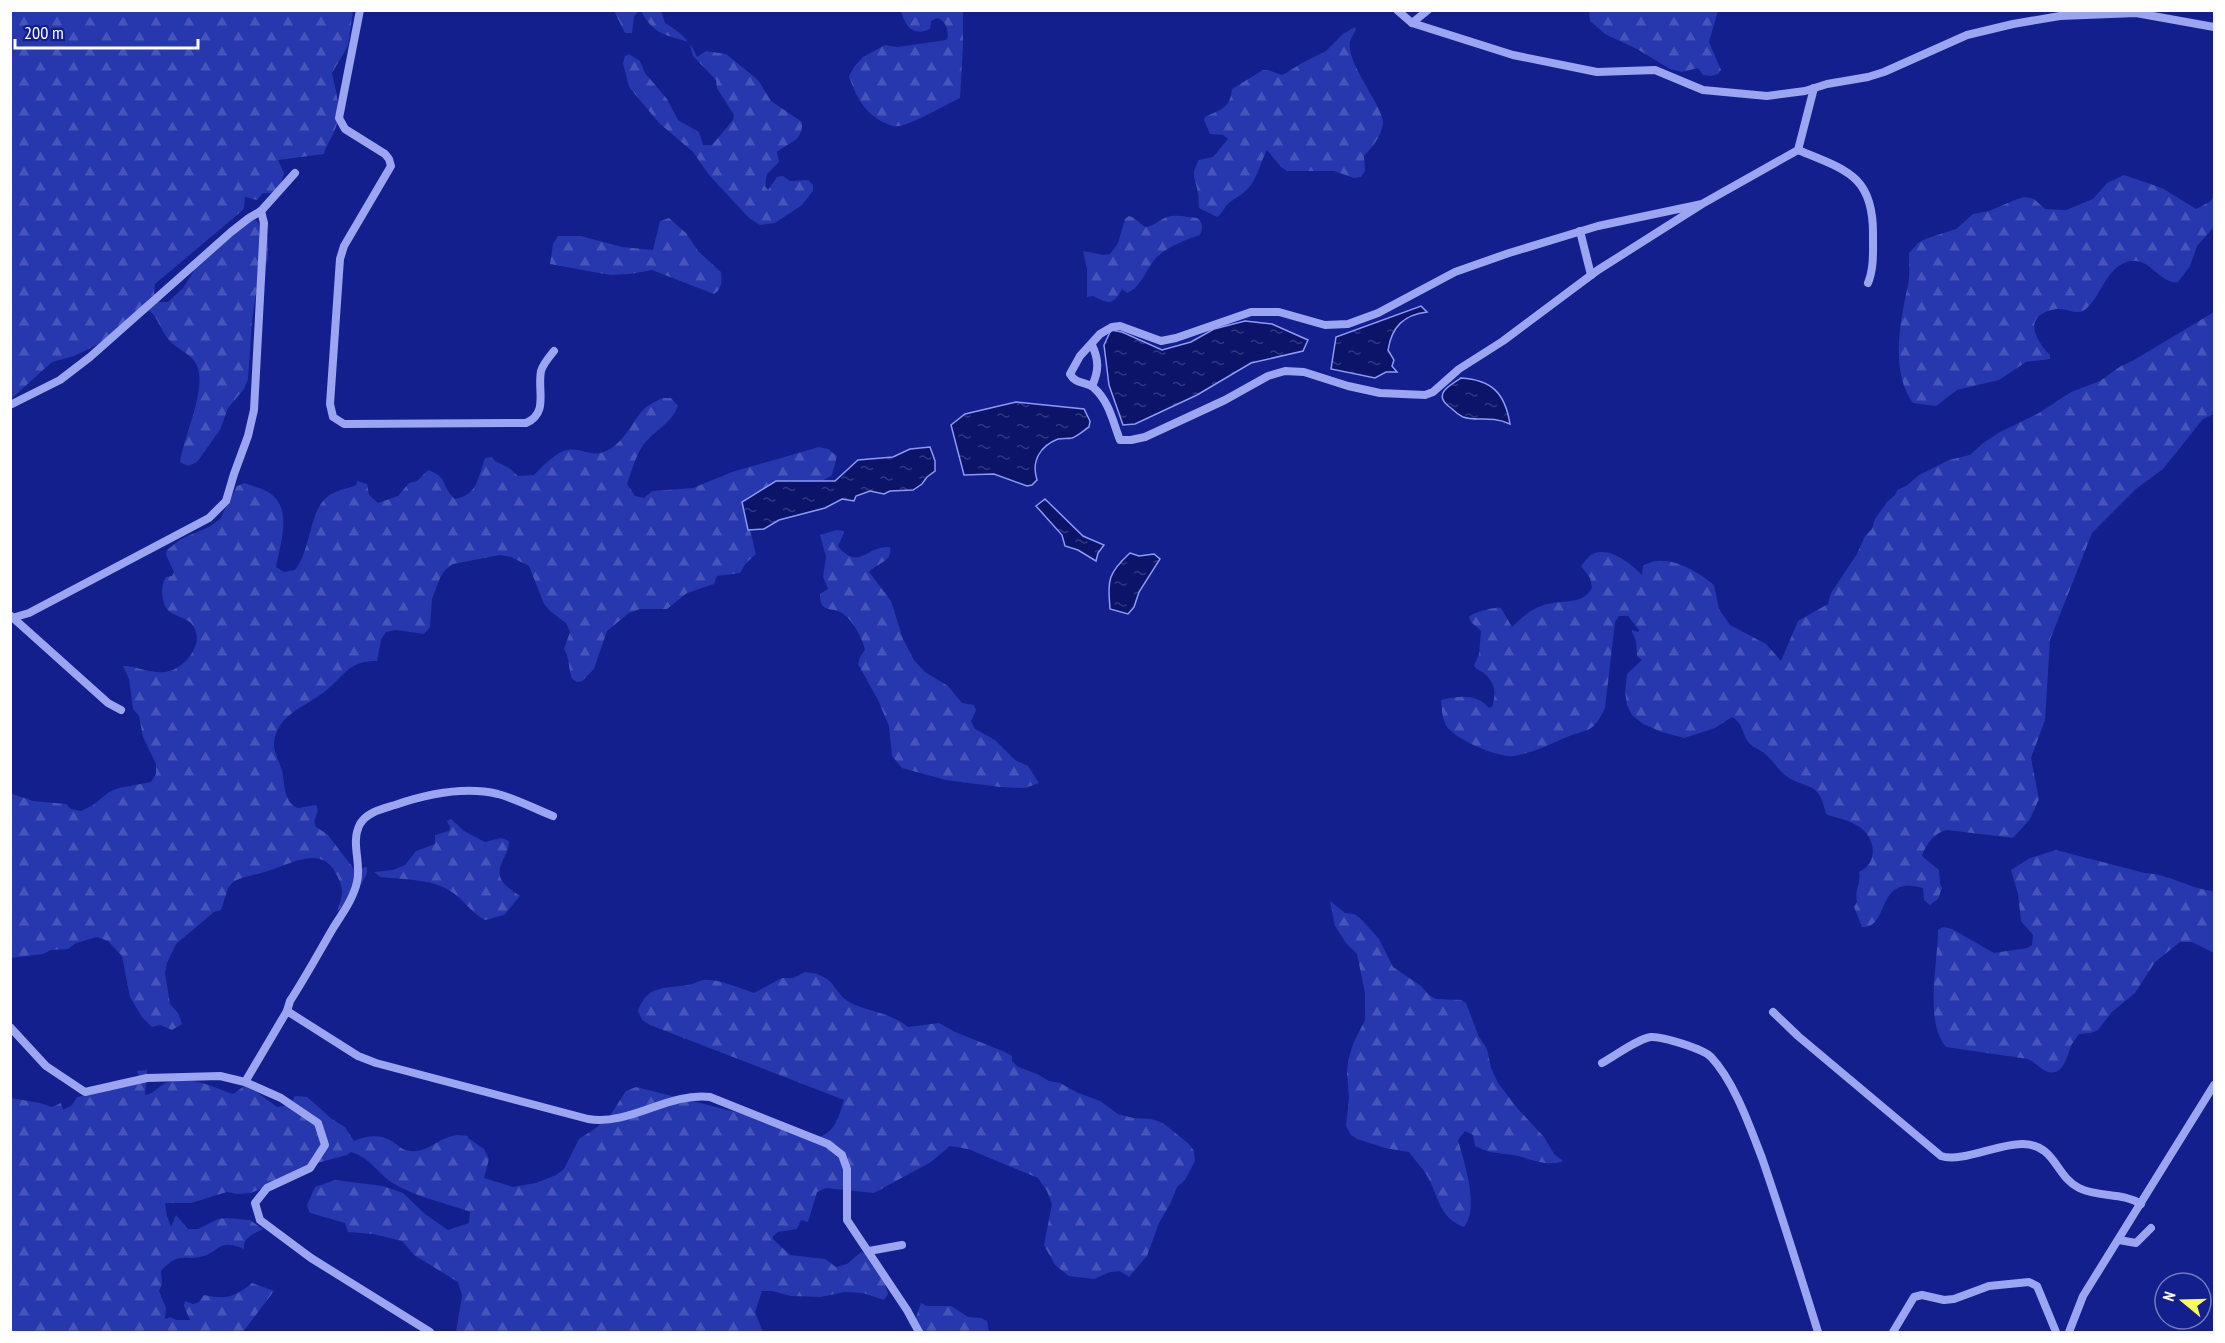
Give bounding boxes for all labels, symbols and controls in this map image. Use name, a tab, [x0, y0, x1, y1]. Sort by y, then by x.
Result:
scale bar	[15, 12, 198, 50]
text: 200 m	[24, 21, 64, 44]
north arrow	[2153, 1271, 2213, 1331]
text: N	[2158, 1289, 2180, 1303]

